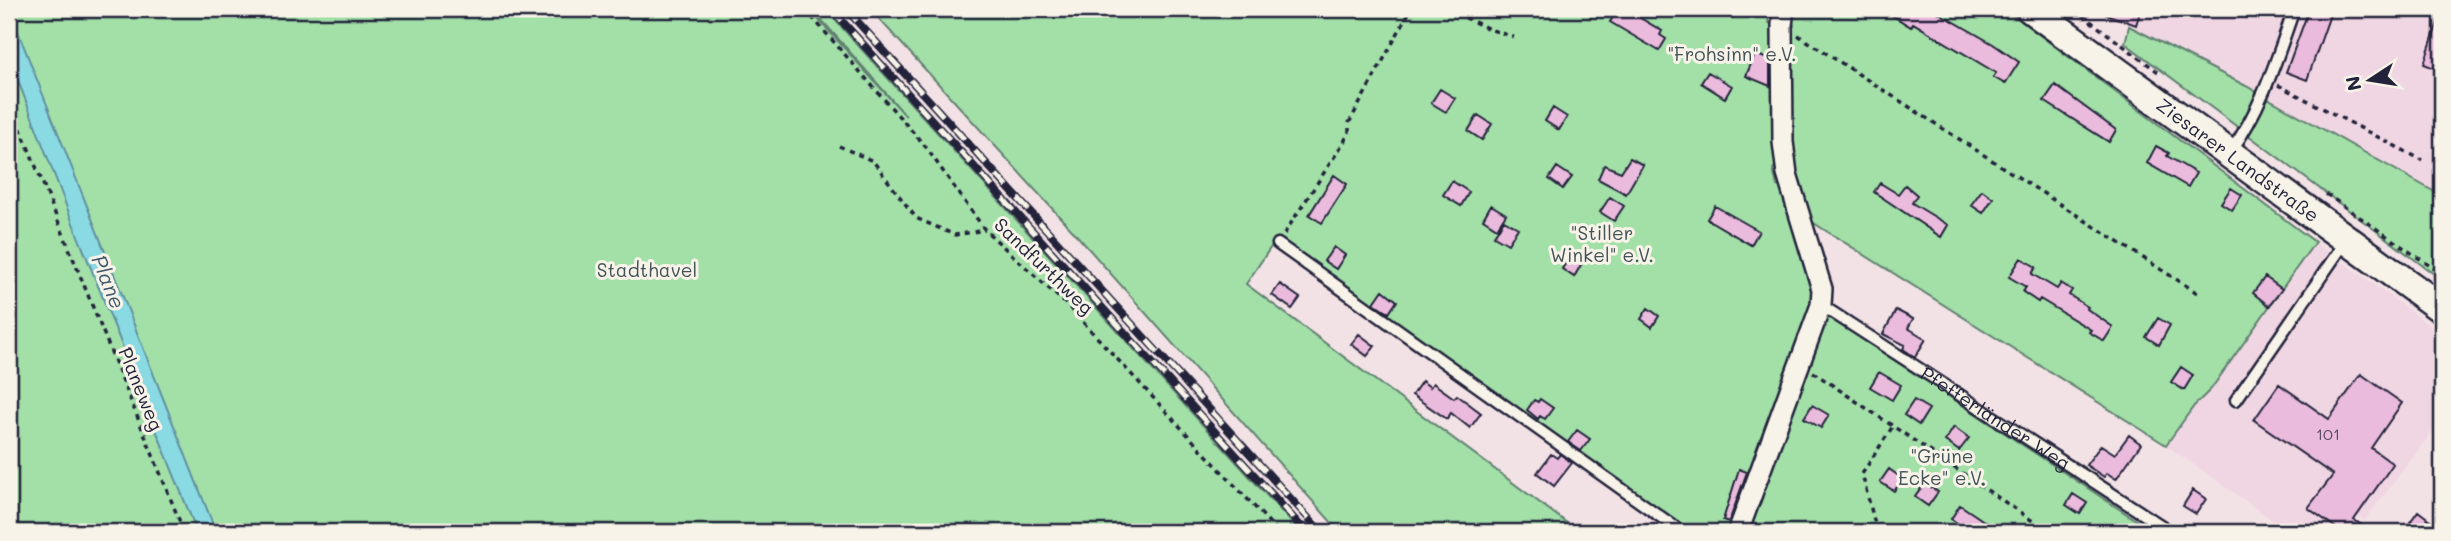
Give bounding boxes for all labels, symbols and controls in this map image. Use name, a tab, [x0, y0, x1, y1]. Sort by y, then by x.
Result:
park label: "Frohsinn" e.V.	[1667, 41, 1797, 66]
north arrow	[2336, 46, 2406, 116]
text: N	[2339, 74, 2367, 93]
street label: Ziesarer Landstraße	[2152, 92, 2324, 227]
street label: Sandfurthweg	[989, 212, 1099, 319]
park label: "Stiller Winkel" e.V.	[1550, 220, 1654, 267]
water label: Plane	[86, 250, 132, 312]
park label: Stadthavel	[597, 257, 697, 282]
street label: Planeweg	[113, 343, 170, 434]
street label: Pfefferländer Weg	[1916, 360, 2075, 475]
house number: 101	[2316, 423, 2340, 444]
park label: "Grüne Ecke" e.V.	[1898, 443, 1986, 490]

